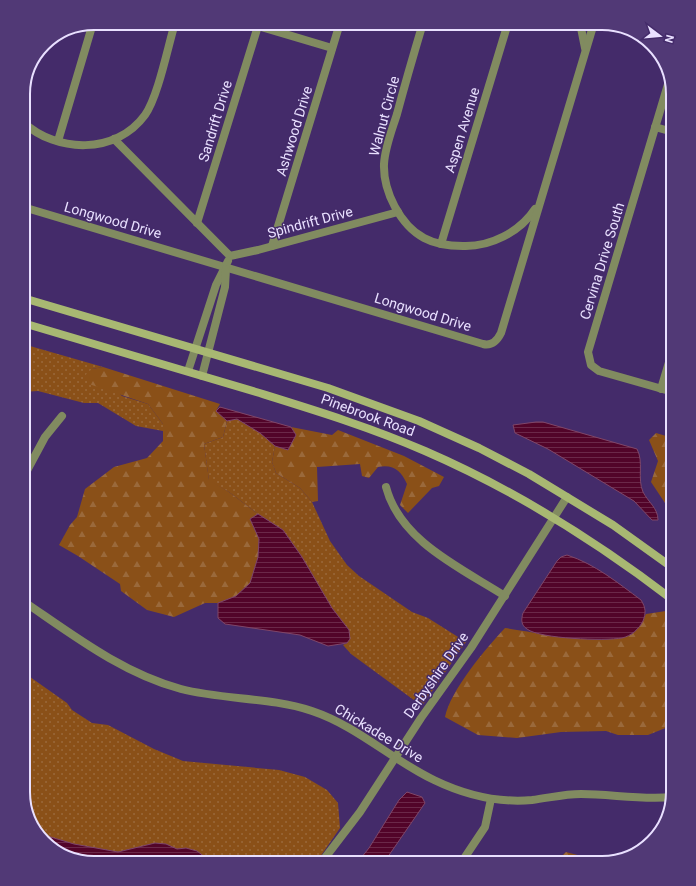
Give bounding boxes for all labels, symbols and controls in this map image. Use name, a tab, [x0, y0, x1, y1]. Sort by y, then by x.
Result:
north arrow	[640, 16, 680, 56]
text: N	[662, 33, 676, 44]
street label: Walnut Circle	[366, 74, 402, 158]
street label: Sandrift Drive	[195, 78, 235, 164]
street label: Ashwood Drive	[273, 84, 315, 178]
street label: Aspen Avenue	[441, 85, 483, 175]
street label: Longwood Drive	[63, 198, 163, 242]
street label: Cervina Drive South	[577, 200, 627, 322]
street label: Spindrift Drive	[266, 203, 354, 241]
street label: Longwood Drive	[373, 290, 473, 334]
street label: Pinebrook Road	[319, 391, 417, 439]
street label: Derbyshire Drive	[400, 629, 472, 721]
street label: Chickadee Drive	[332, 700, 426, 766]

